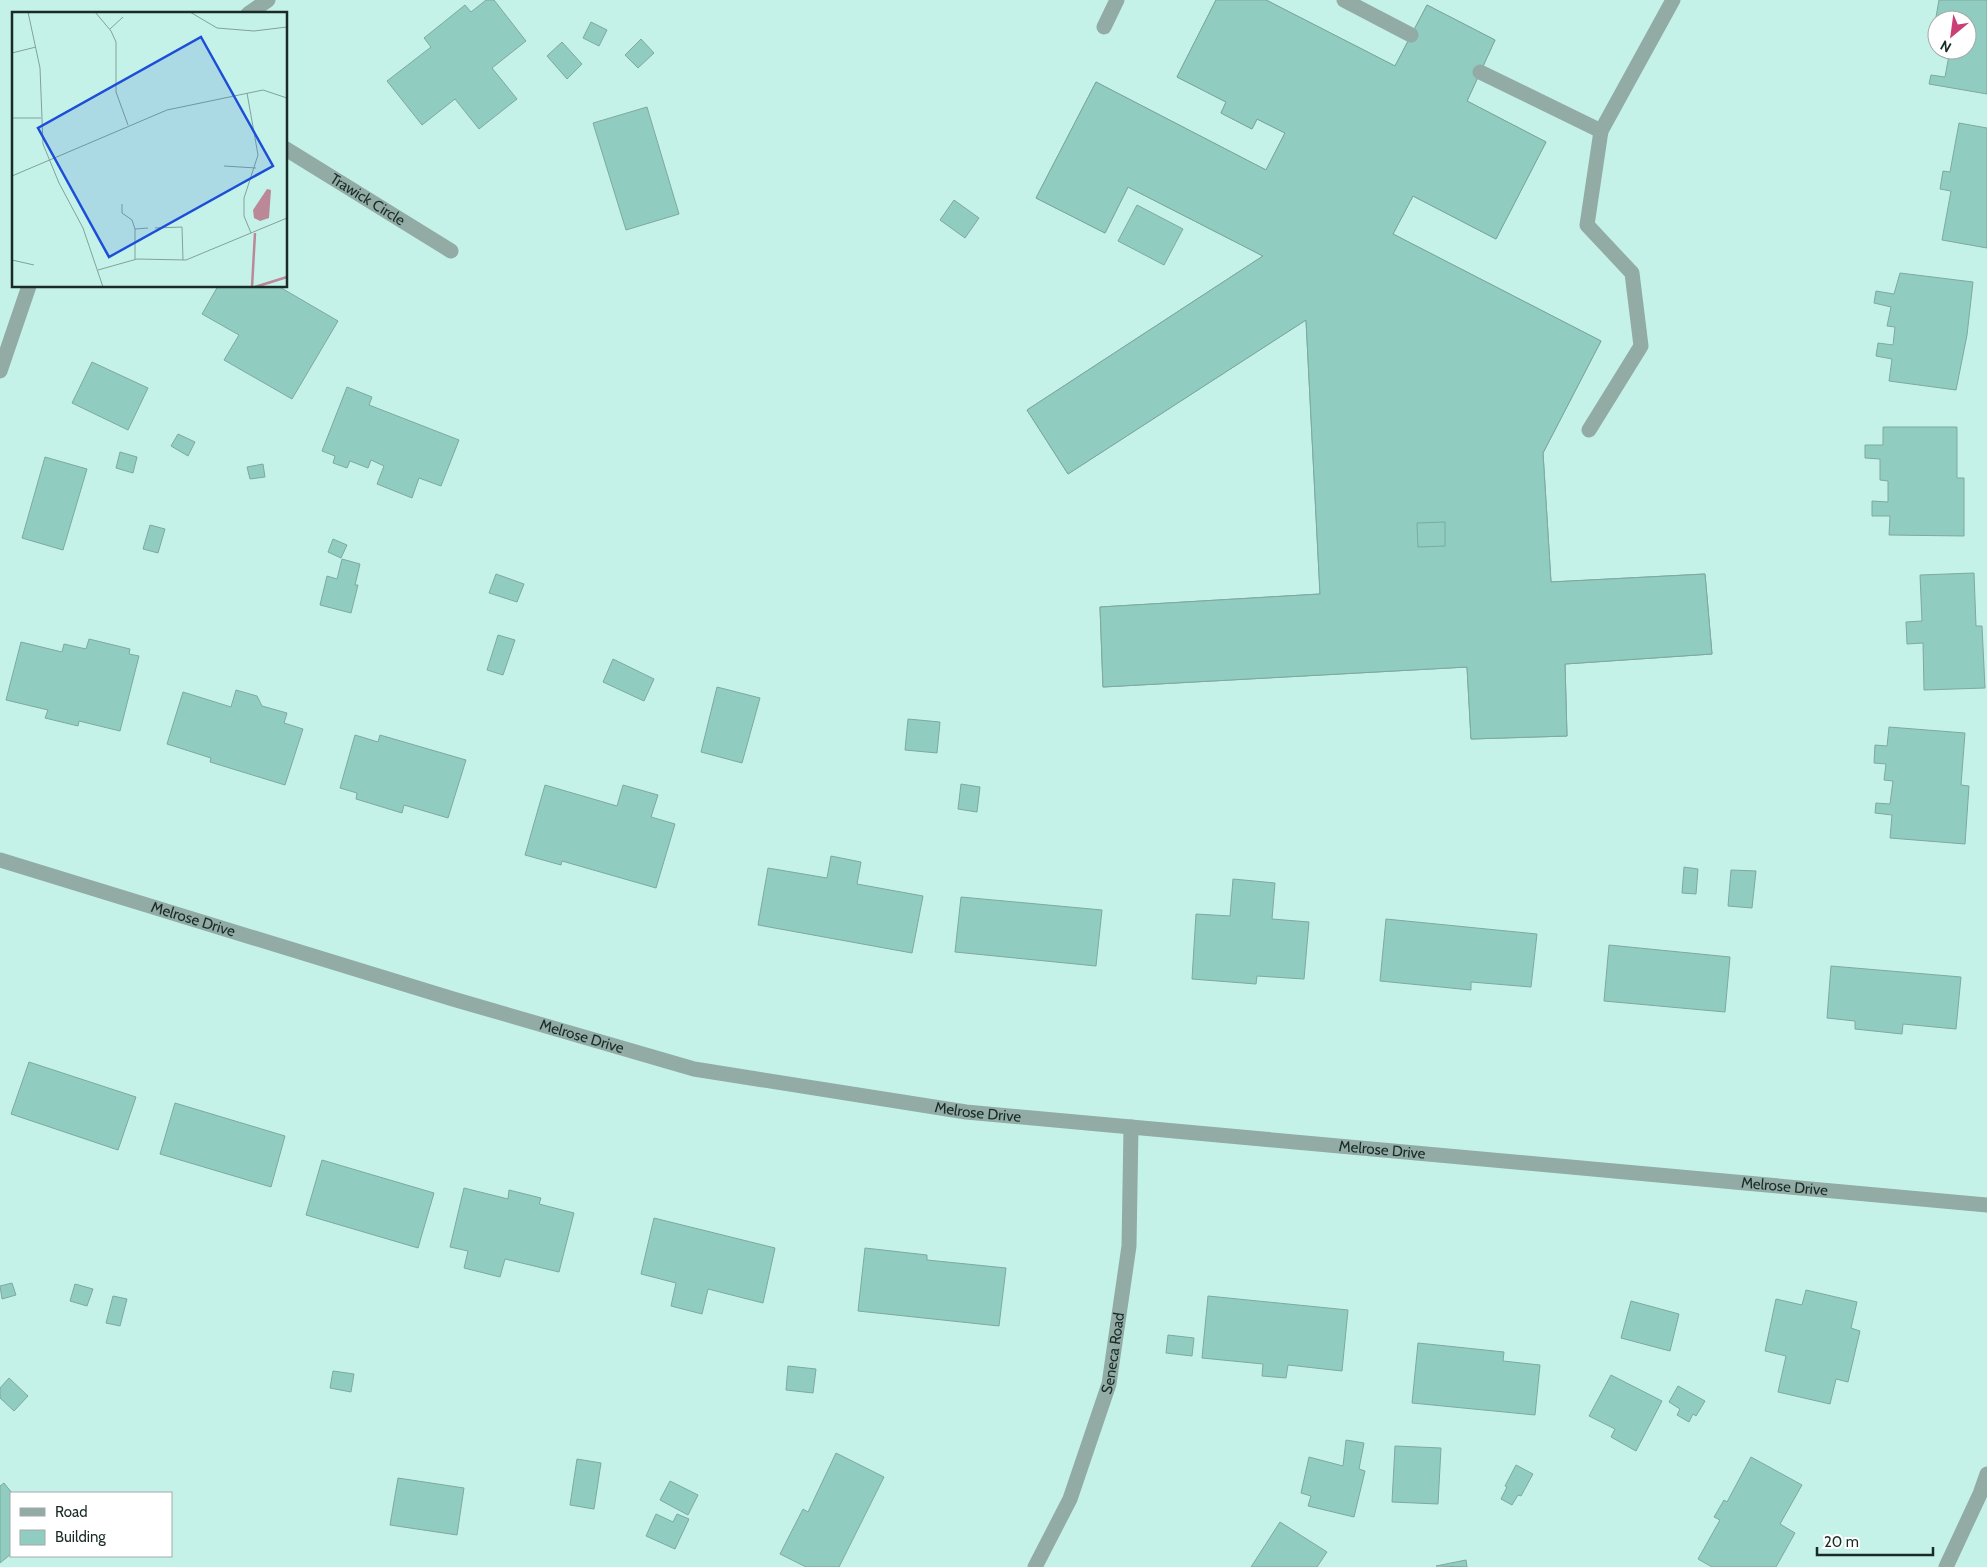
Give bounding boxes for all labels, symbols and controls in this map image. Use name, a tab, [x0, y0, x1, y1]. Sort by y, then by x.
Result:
north arrow	[1927, 10, 1977, 60]
inset map	[12, 12, 288, 288]
text: N	[1937, 36, 1954, 57]
street label: Trawick Circle	[327, 170, 409, 230]
street label: Melrose Drive	[149, 898, 238, 941]
street label: Melrose Drive	[538, 1016, 626, 1057]
street label: Melrose Drive	[933, 1098, 1022, 1126]
street label: Melrose Drive	[1338, 1137, 1427, 1163]
street label: Melrose Drive	[1740, 1174, 1829, 1199]
street label: Seneca Road	[1097, 1311, 1128, 1396]
legend	[10, 1492, 172, 1557]
text: Road	[55, 1503, 88, 1521]
scale bar	[1817, 1524, 1933, 1556]
text: Building	[55, 1528, 106, 1546]
text: 20 m	[1824, 1533, 1859, 1551]

